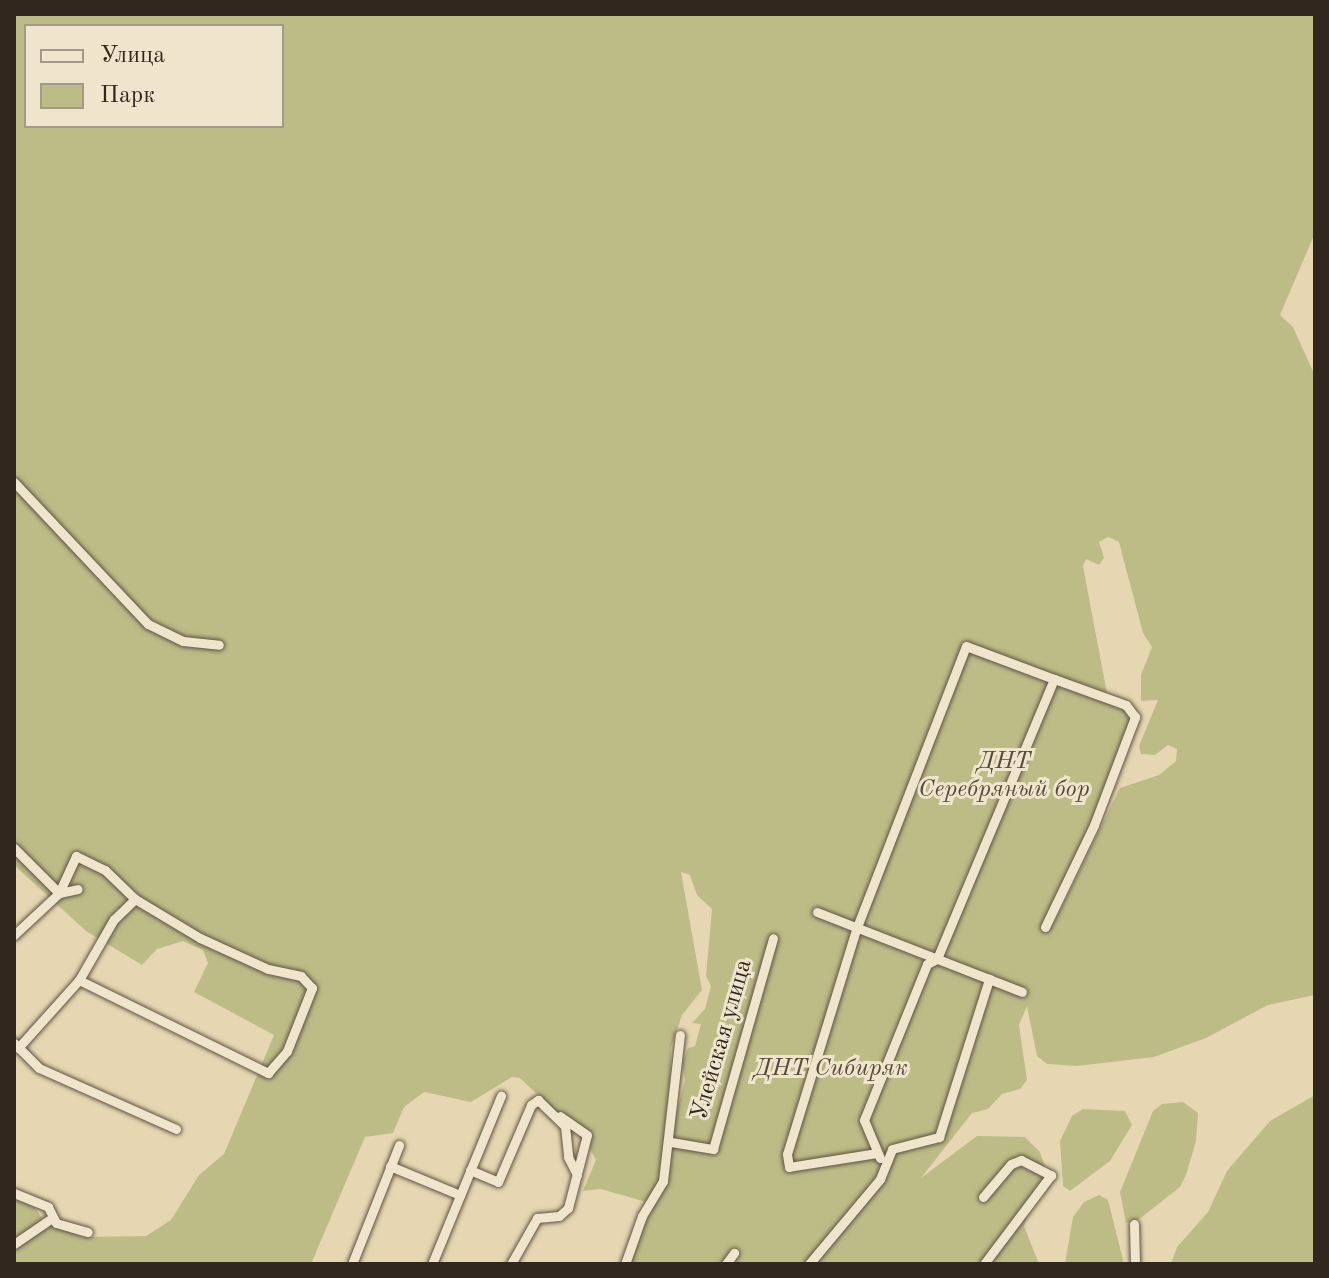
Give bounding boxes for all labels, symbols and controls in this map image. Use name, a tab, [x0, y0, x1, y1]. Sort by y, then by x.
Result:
legend	[24, 24, 284, 128]
text: Улица	[100, 44, 165, 68]
text: Парк	[100, 84, 155, 108]
park label: ДНТ Серебряный бор	[918, 749, 1090, 805]
street label: Улейская улица	[686, 956, 760, 1124]
park label: ДНТ Сибиряк	[754, 1056, 908, 1084]

